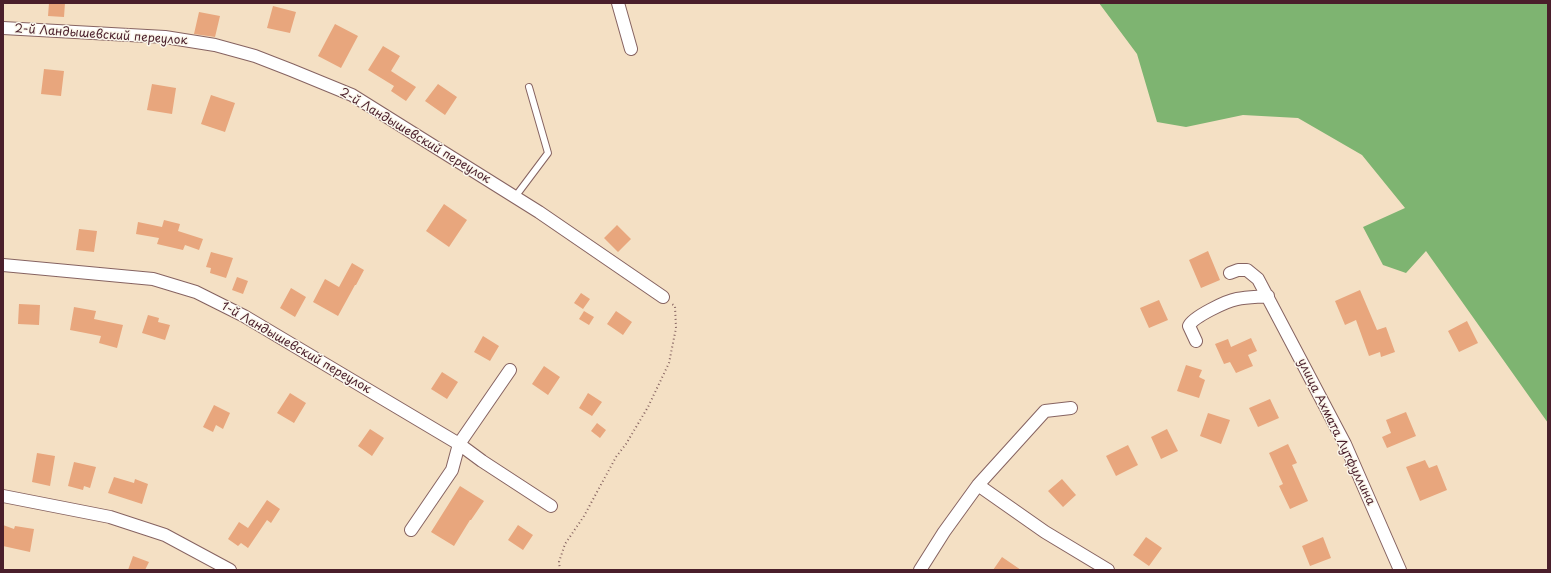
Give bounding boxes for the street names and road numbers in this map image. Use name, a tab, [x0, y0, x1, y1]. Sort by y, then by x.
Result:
street label: 2-й Ландышевский переулок	[14, 22, 188, 48]
street label: 2-й Ландышевский переулок	[337, 85, 493, 187]
street label: 1-й Ландышевский переулок	[219, 299, 373, 397]
street label: улица Ахмата Лутфуллина	[1294, 356, 1378, 508]

